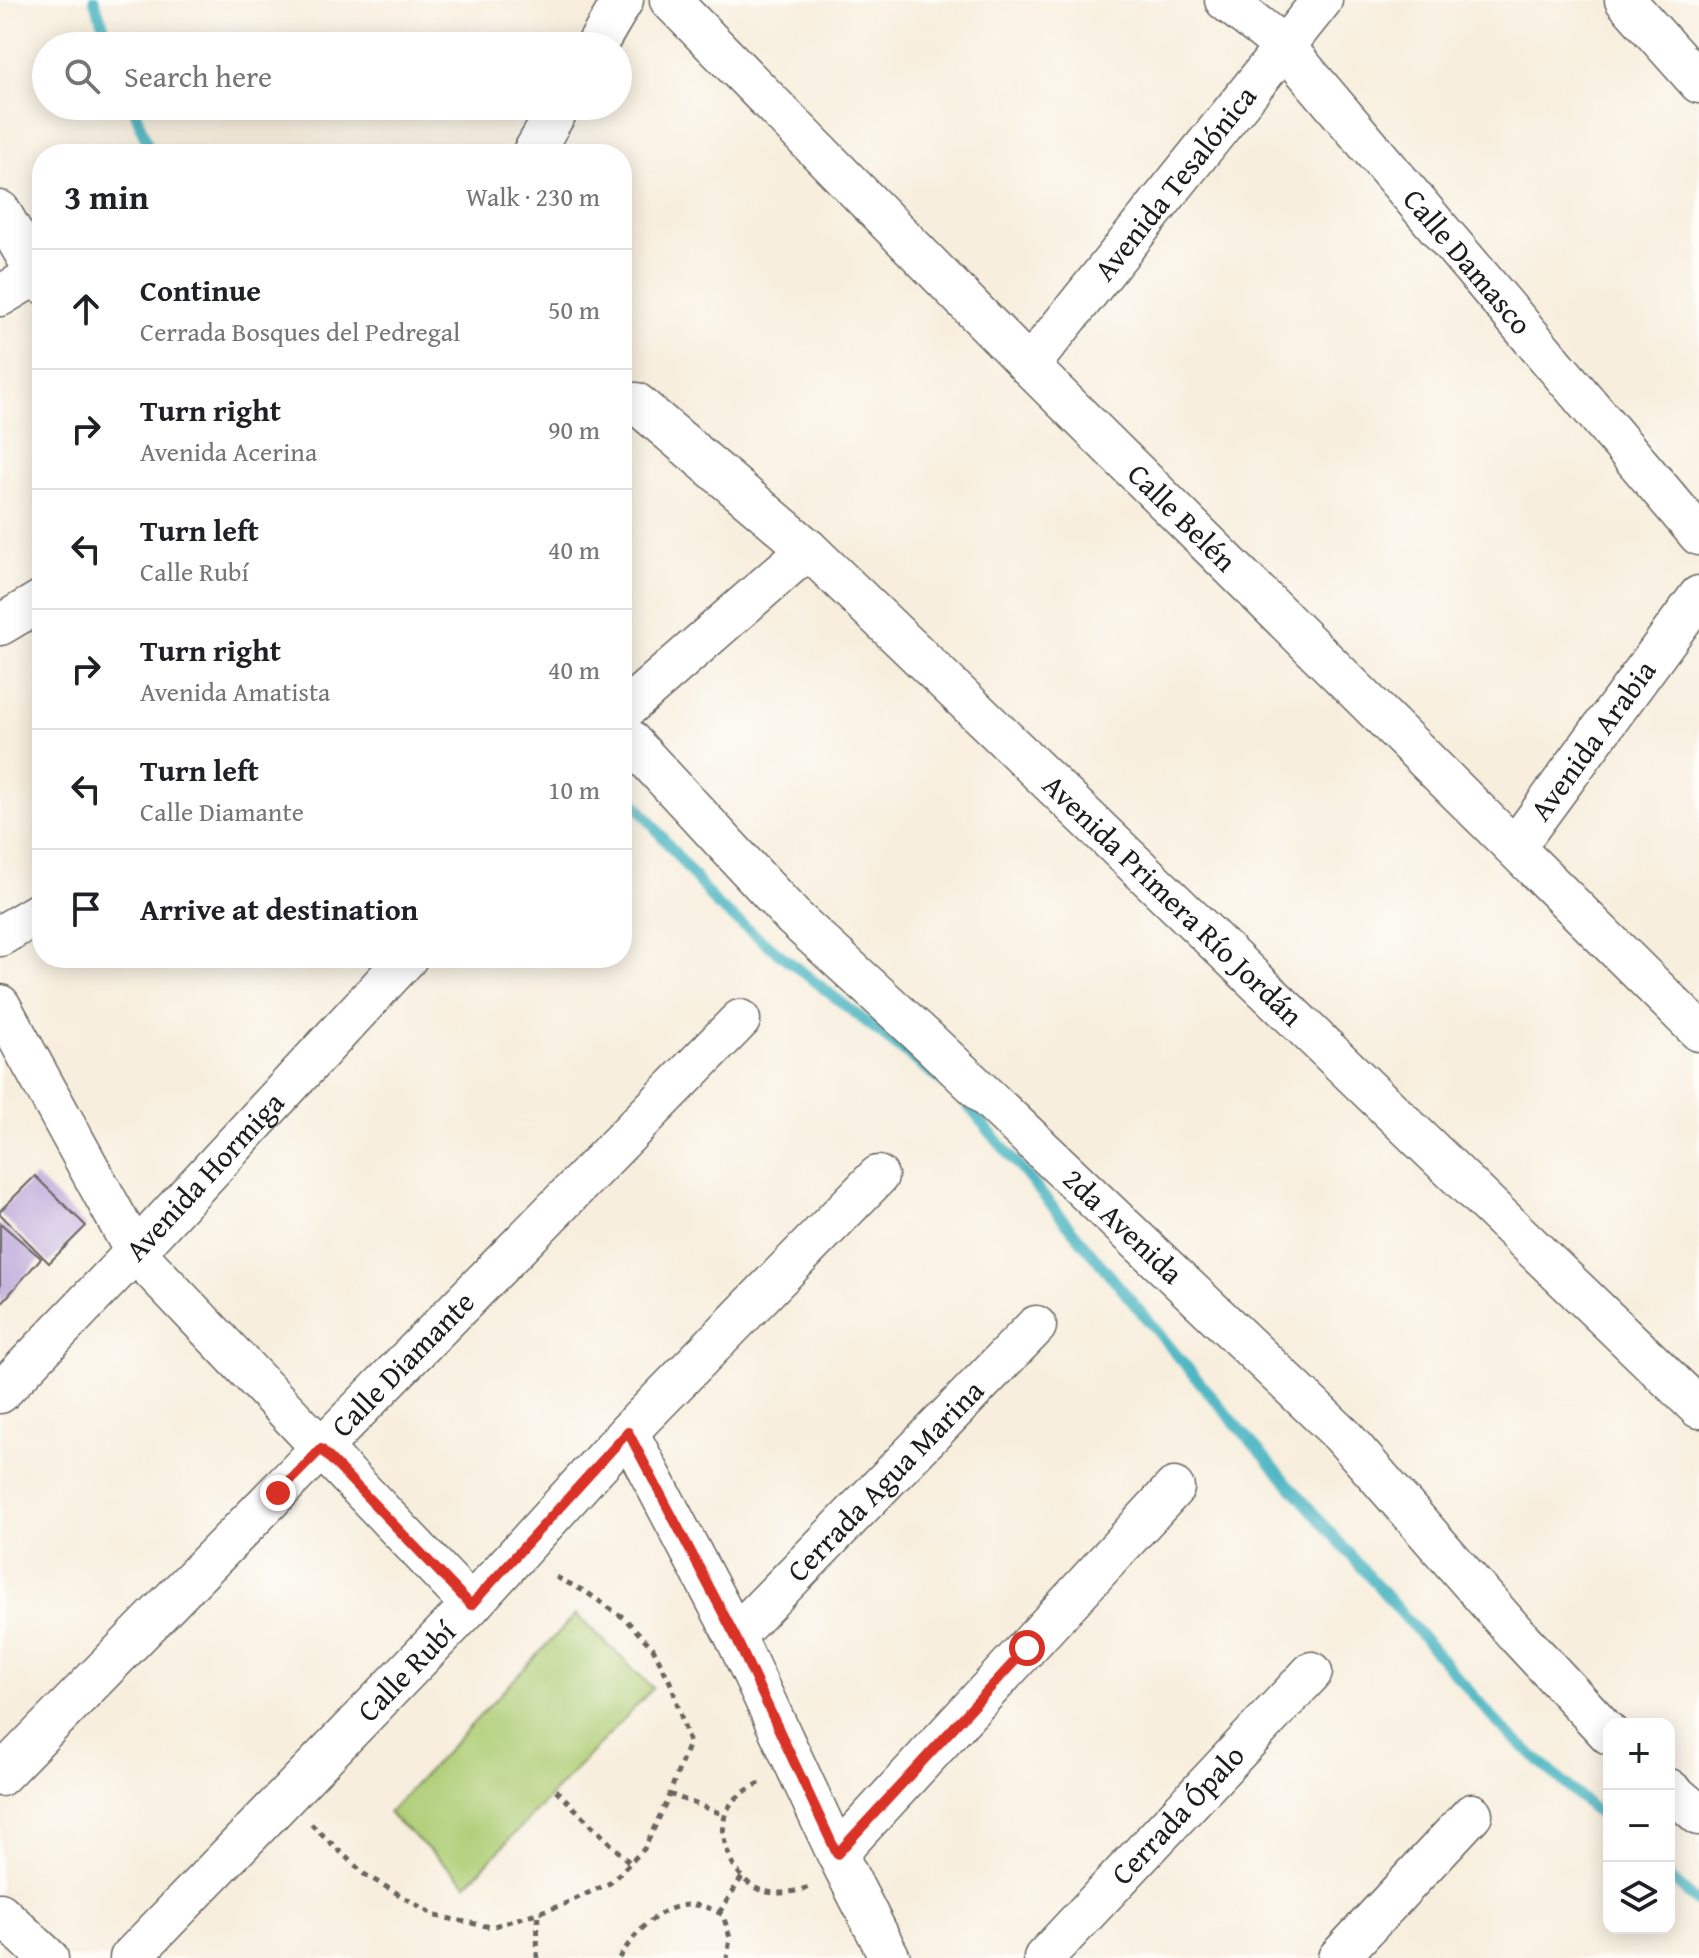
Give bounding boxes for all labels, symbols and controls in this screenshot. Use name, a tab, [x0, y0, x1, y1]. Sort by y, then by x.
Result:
search box	[32, 32, 632, 120]
icon: search	[60, 54, 104, 98]
text: Search here	[124, 54, 272, 98]
street label: Avenida Tesalónica	[1082, 75, 1266, 290]
text: 3 min	[64, 172, 149, 221]
text: Walk · 230 m	[466, 177, 600, 216]
street label: Calle Damasco	[1393, 178, 1543, 344]
text: Continue	[140, 268, 261, 312]
icon: ahead	[64, 287, 108, 331]
text: 50 m	[548, 290, 600, 329]
text: Cerrada Bosques del Pedregal	[140, 312, 460, 351]
text: Turn right	[140, 388, 281, 432]
icon: right	[64, 407, 108, 451]
text: 90 m	[548, 410, 600, 449]
text: Avenida Acerina	[140, 432, 317, 471]
street label: Calle Belén	[1118, 453, 1247, 581]
text: Turn left	[140, 508, 259, 552]
icon: left	[64, 527, 108, 571]
text: 40 m	[548, 530, 600, 569]
text: Calle Rubí	[140, 552, 249, 591]
text: Turn right	[140, 628, 281, 672]
icon: right	[64, 647, 108, 691]
text: 40 m	[548, 650, 600, 689]
street label: Avenida Arabia	[1518, 650, 1666, 829]
text: Avenida Amatista	[140, 672, 330, 711]
text: Turn left	[140, 748, 259, 792]
street label: Avenida Primera Río Jordán	[1033, 763, 1314, 1036]
icon: left	[64, 767, 108, 811]
text: 10 m	[548, 770, 600, 809]
text: Calle Diamante	[140, 792, 304, 831]
icon: arrive	[64, 887, 108, 931]
text: Arrive at destination	[140, 887, 418, 931]
street label: Avenida Hormiga	[114, 1081, 294, 1270]
street label: 2da Avenida	[1053, 1157, 1194, 1294]
street label: Calle Diamante	[320, 1281, 484, 1447]
street label: Cerrada Agua Marina	[776, 1369, 993, 1591]
route end	[260, 1475, 296, 1511]
street label: Calle Rubí	[346, 1610, 466, 1731]
route start	[1009, 1630, 1045, 1666]
map controls	[1603, 1718, 1675, 1934]
button: +	[1603, 1718, 1675, 1790]
street label: Cerrada Ópalo	[1100, 1734, 1254, 1894]
button: −	[1603, 1790, 1675, 1862]
button: layers	[1603, 1862, 1675, 1934]

